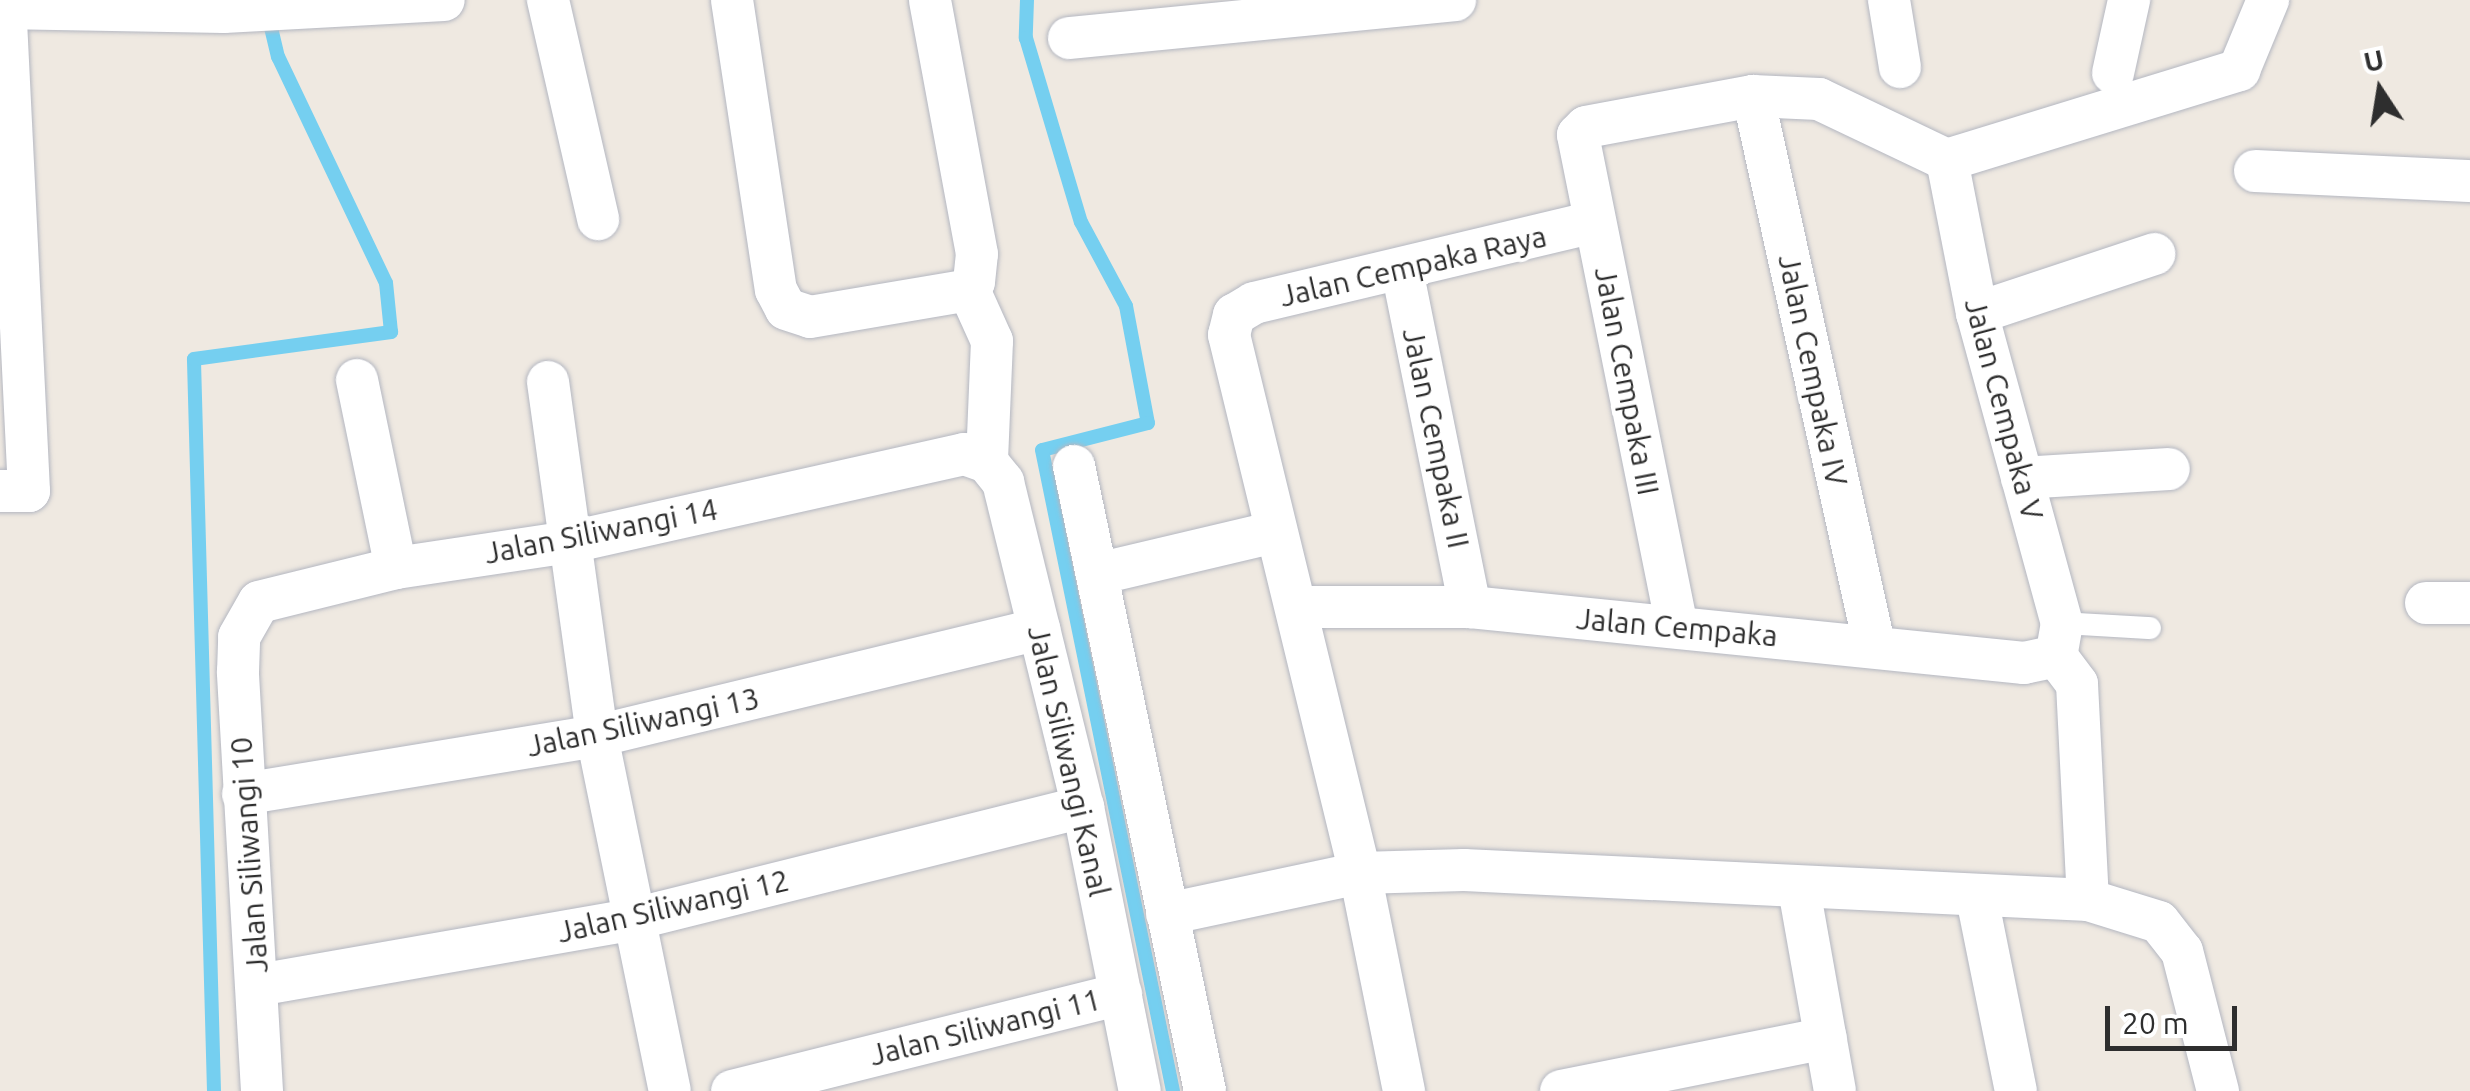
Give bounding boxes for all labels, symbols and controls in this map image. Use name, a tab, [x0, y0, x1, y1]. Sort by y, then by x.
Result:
north arrow	[2330, 40, 2430, 140]
text: U	[2361, 43, 2386, 77]
street label: Jalan Cempaka Raya	[1276, 218, 1550, 314]
street label: Jalan Cempaka IV	[1771, 251, 1855, 489]
street label: Jalan Cempaka III	[1587, 264, 1667, 498]
street label: Jalan Cempaka V	[1957, 294, 2051, 524]
street label: Jalan Cempaka II	[1395, 325, 1477, 551]
street label: Jalan Siliwangi 14	[481, 491, 721, 571]
street label: Jalan Cempaka	[1575, 600, 1779, 654]
street label: Jalan Siliwangi Kanal	[1020, 622, 1118, 900]
street label: Jalan Siliwangi 13	[523, 680, 763, 764]
street label: Jalan Siliwangi 10	[223, 736, 275, 974]
street label: Jalan Siliwangi 12	[554, 862, 792, 950]
street label: Jalan Siliwangi 11	[866, 981, 1104, 1073]
scale bar	[2110, 986, 2242, 1048]
text: 20 m	[2122, 1006, 2189, 1040]

